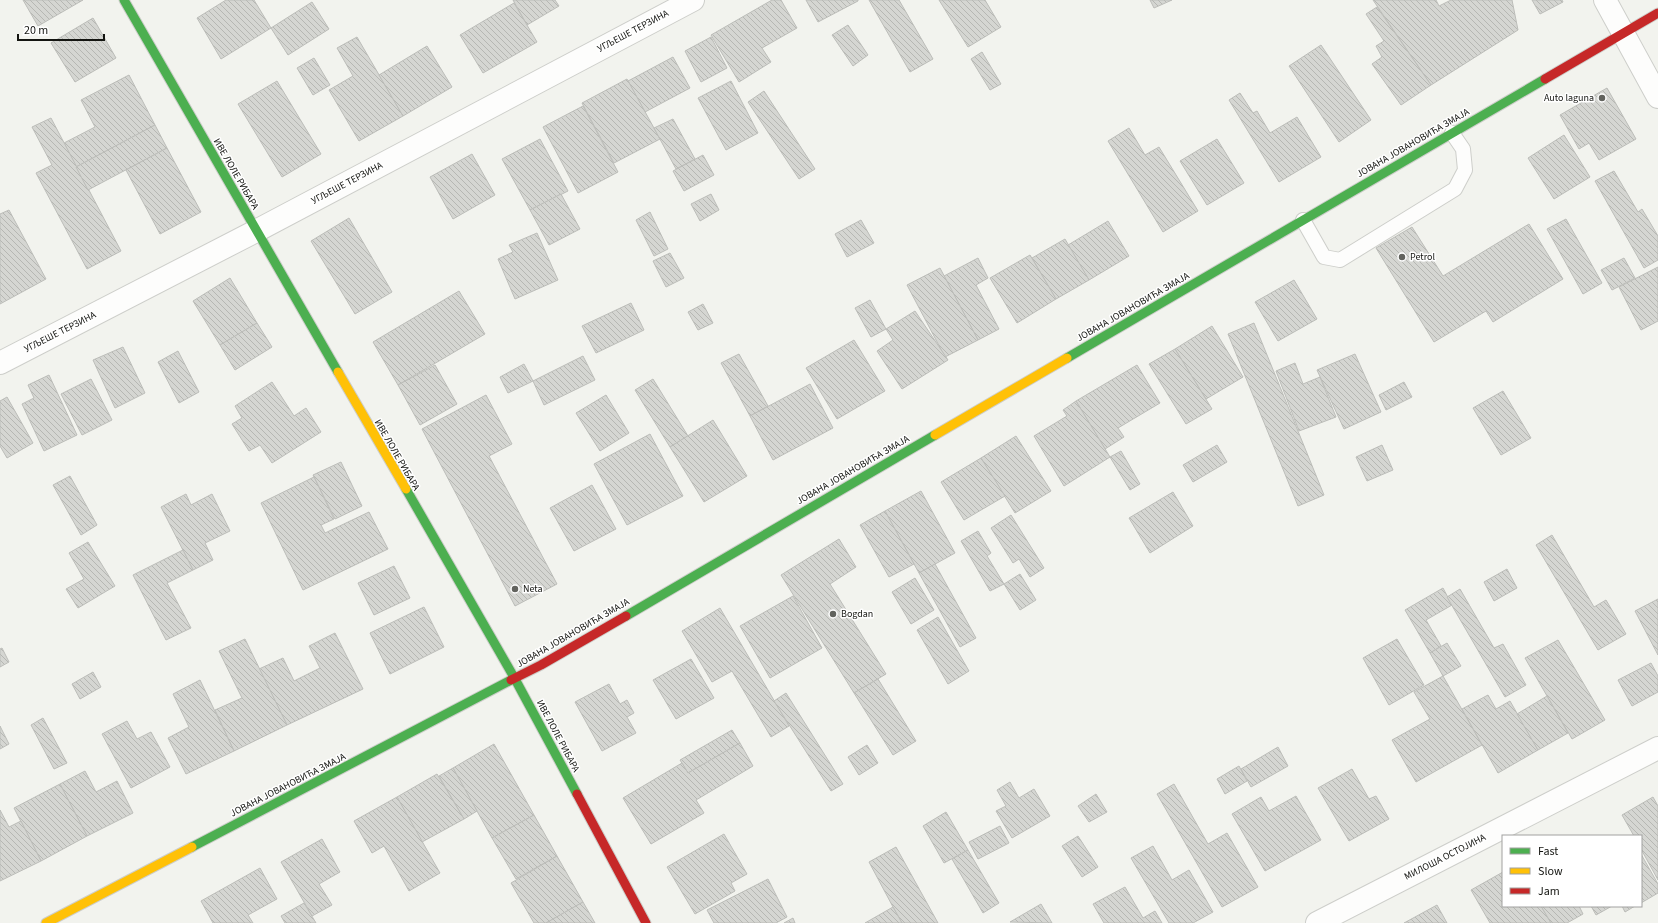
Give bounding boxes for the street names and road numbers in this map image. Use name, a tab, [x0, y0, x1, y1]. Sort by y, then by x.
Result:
street label: УГЉЕШЕ ТЕРЗИНА	[595, 6, 672, 56]
street label: ЈОВАНА ЈОВАНОВИЋА ЗМАЈА	[1354, 105, 1472, 181]
street label: ИВЕ ЛОЛЕ РИБАРА	[210, 136, 262, 213]
street label: УГЉЕШЕ ТЕРЗИНА	[309, 158, 386, 208]
street label: ЈОВАНА ЈОВАНОВИЋА ЗМАЈА	[1074, 269, 1192, 345]
street label: УГЉЕШЕ ТЕРЗИНА	[22, 308, 99, 356]
street label: ИВЕ ЛОЛЕ РИБАРА	[371, 417, 423, 494]
street label: ЈОВАНА ЈОВАНОВИЋА ЗМАЈА	[794, 432, 912, 508]
street label: ЈОВАНА ЈОВАНОВИЋА ЗМАЈА	[514, 595, 632, 671]
street label: ИВЕ ЛОЛЕ РИБАРА	[533, 697, 583, 775]
street label: ЈОВАНА ЈОВАНОВИЋА ЗМАЈА	[228, 749, 349, 820]
street label: МИЛОША ОСТОЈИНА	[1402, 830, 1489, 884]

